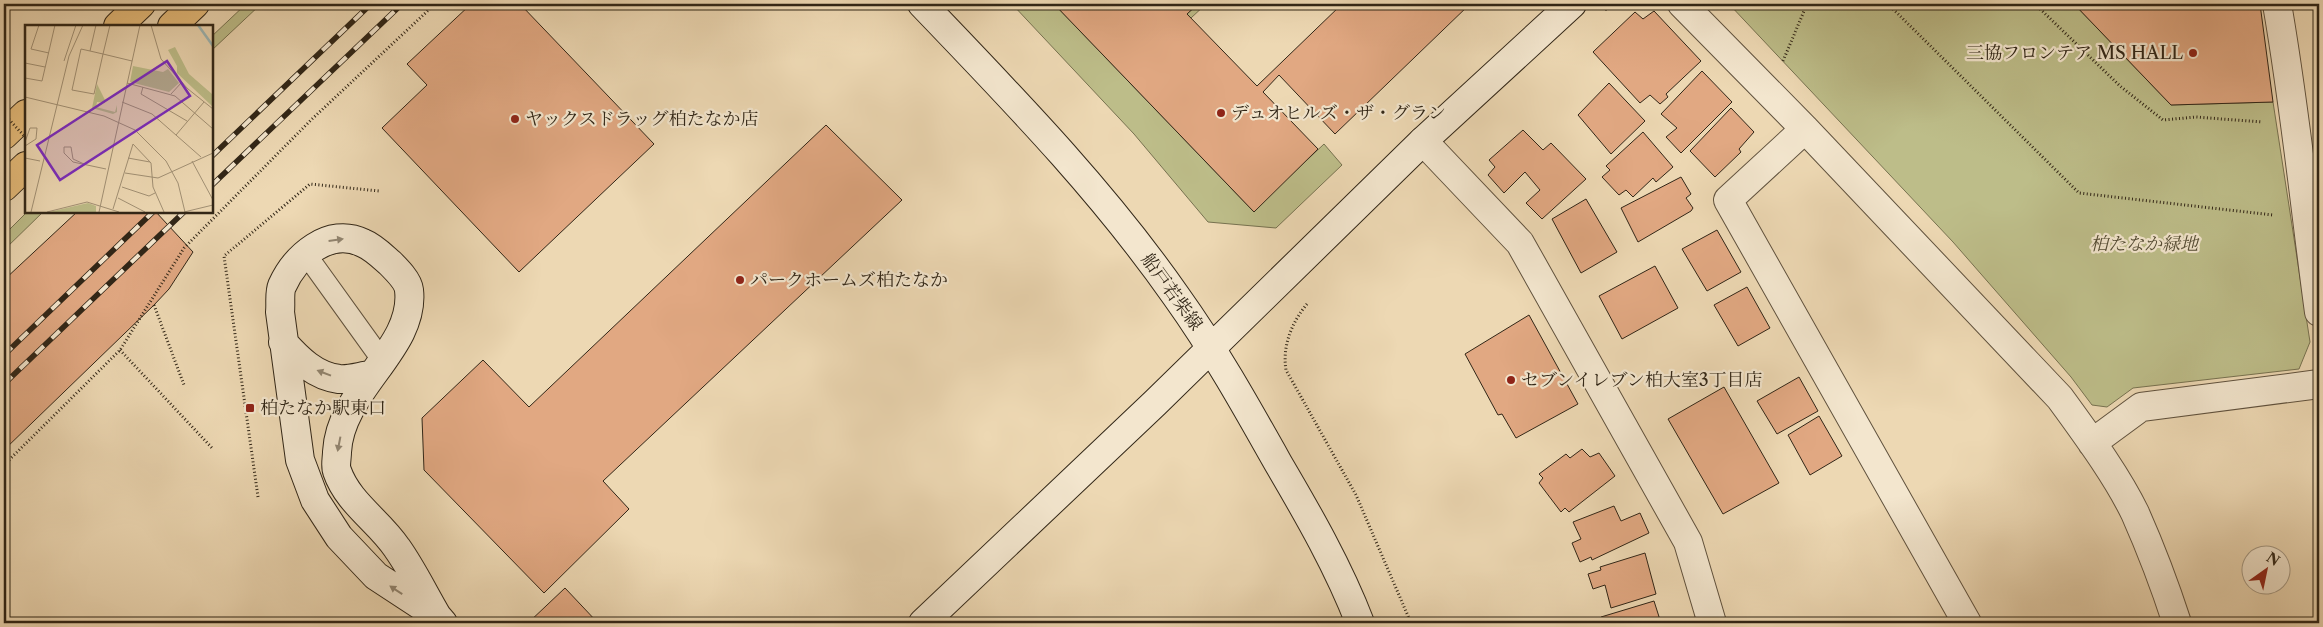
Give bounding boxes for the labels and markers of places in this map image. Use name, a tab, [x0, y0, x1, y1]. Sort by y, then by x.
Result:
place label: 三協フロンテア MS HALL	[1966, 42, 2183, 64]
marker: 三協フロンテア MS HALL	[2187, 47, 2199, 59]
place label: デュオヒルズ・ザ・グラン	[1231, 102, 1446, 124]
marker: デュオヒルズ・ザ・グラン	[1215, 107, 1227, 119]
place label: ヤックスドラッグ柏たなか店	[525, 108, 758, 130]
marker: ヤックスドラッグ柏たなか店	[509, 113, 521, 125]
place label: パークホームズ柏たなか	[750, 269, 948, 291]
marker: パークホームズ柏たなか	[734, 274, 746, 286]
place label: セブンイレブン柏大室3丁目店	[1521, 369, 1763, 391]
marker: セブンイレブン柏大室3丁目店	[1505, 374, 1517, 386]
place label: 柏たなか駅東口	[260, 397, 386, 419]
marker: 柏たなか駅東口	[244, 402, 256, 414]

